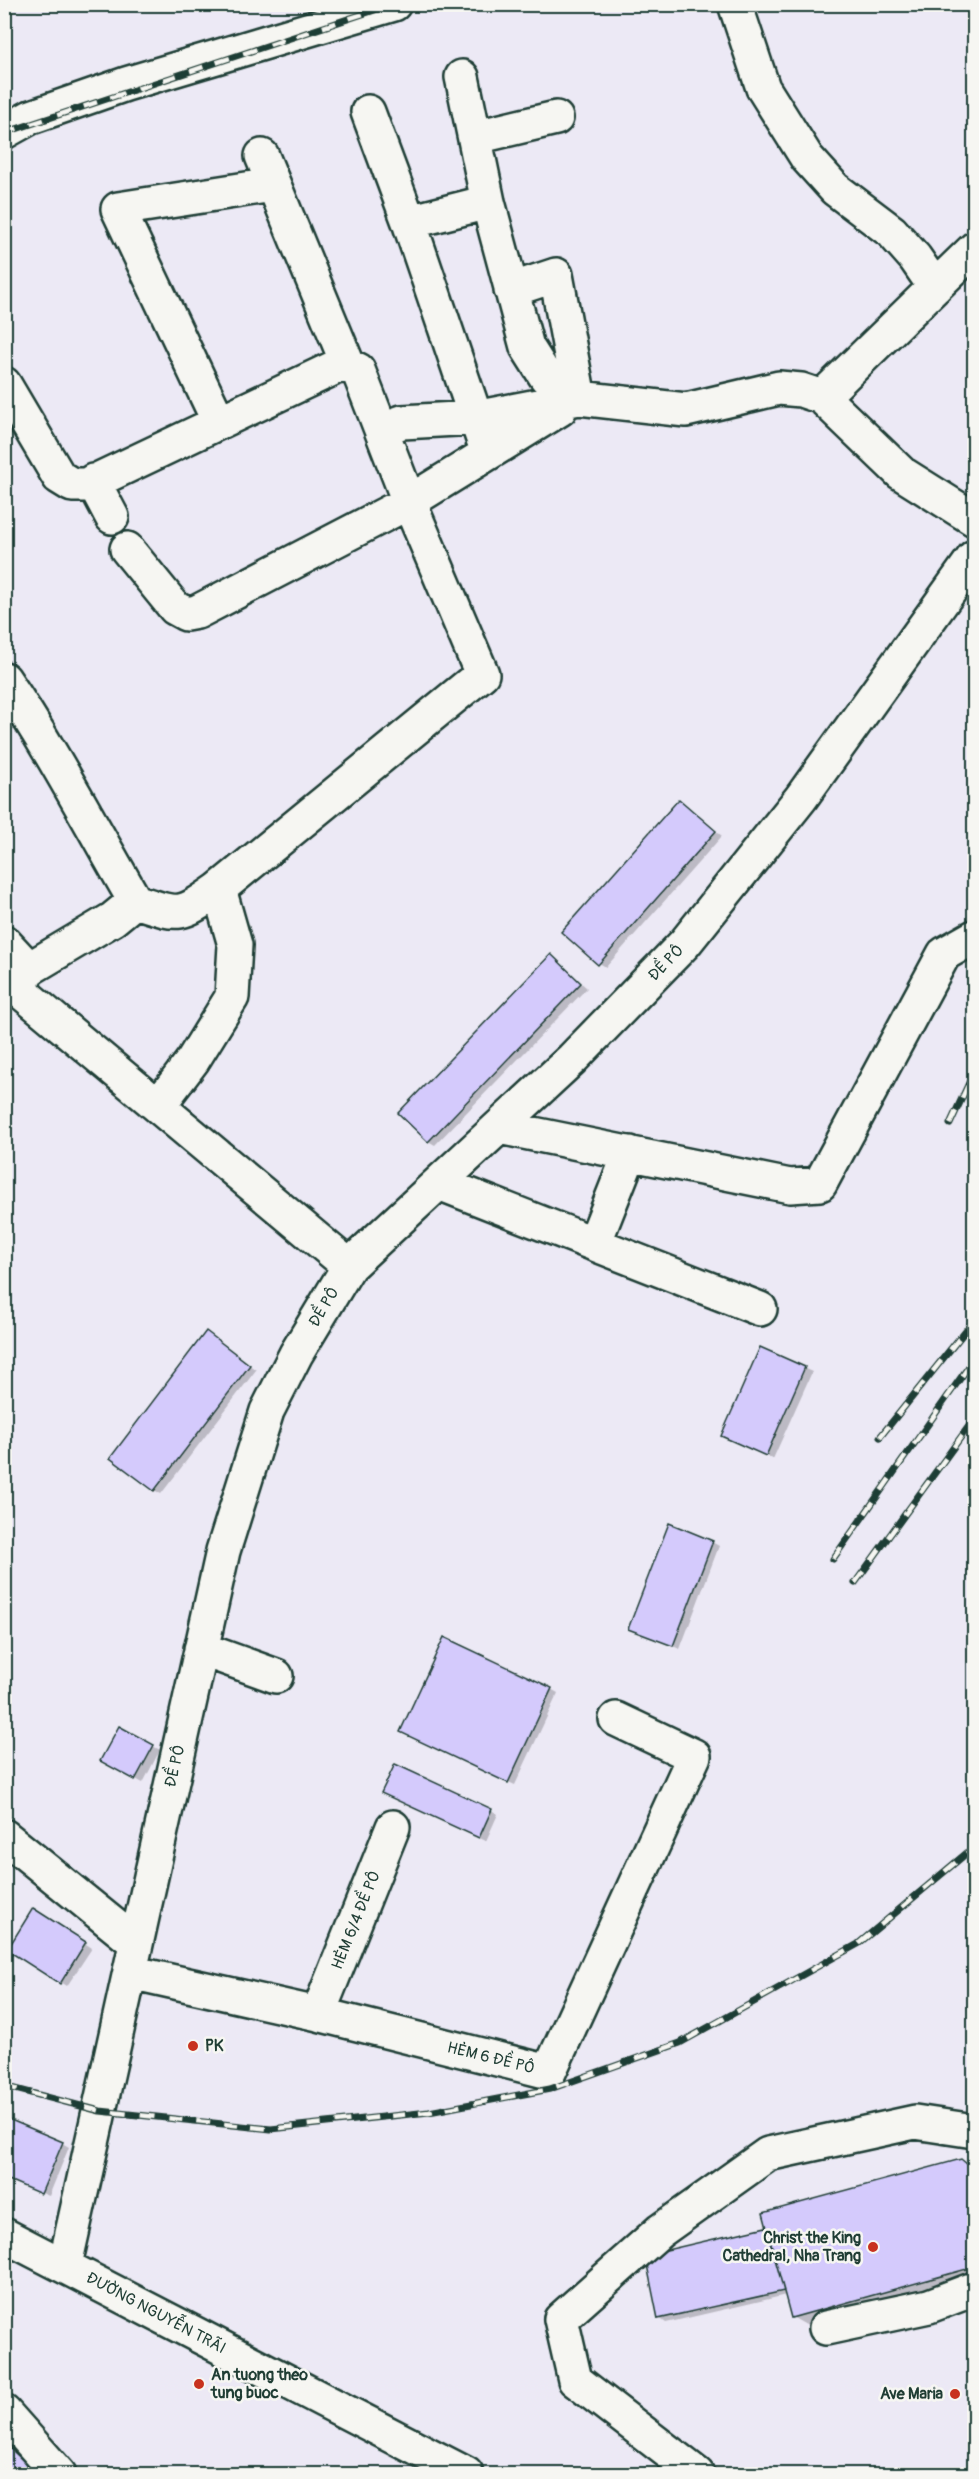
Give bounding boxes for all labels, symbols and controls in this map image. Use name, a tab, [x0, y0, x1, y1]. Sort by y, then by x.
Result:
street label: ĐỀ PÔ	[642, 939, 688, 985]
street label: ĐỀ PÔ	[302, 1282, 344, 1330]
street label: ĐỀ PÔ	[158, 1742, 190, 1789]
street label: HẺM 6/4 ĐỀ PÔ	[324, 1867, 385, 1972]
street label: HẺM 6 ĐỀ PÔ	[445, 2035, 538, 2079]
place label: PK	[205, 2036, 224, 2056]
marker: PK	[186, 2039, 200, 2053]
place label: Christ the King Cathedral, Nha Trang	[723, 2228, 861, 2266]
marker: Christ the King Cathedral, Nha Trang	[866, 2240, 880, 2254]
street label: ĐƯỜNG NGUYỄN TRÃI	[83, 2265, 231, 2358]
place label: An tuong theo tung buoc	[210, 2365, 308, 2403]
marker: An tuong theo tung buoc	[192, 2377, 206, 2391]
place label: Ave Maria	[880, 2384, 944, 2404]
marker: Ave Maria	[948, 2387, 962, 2401]

